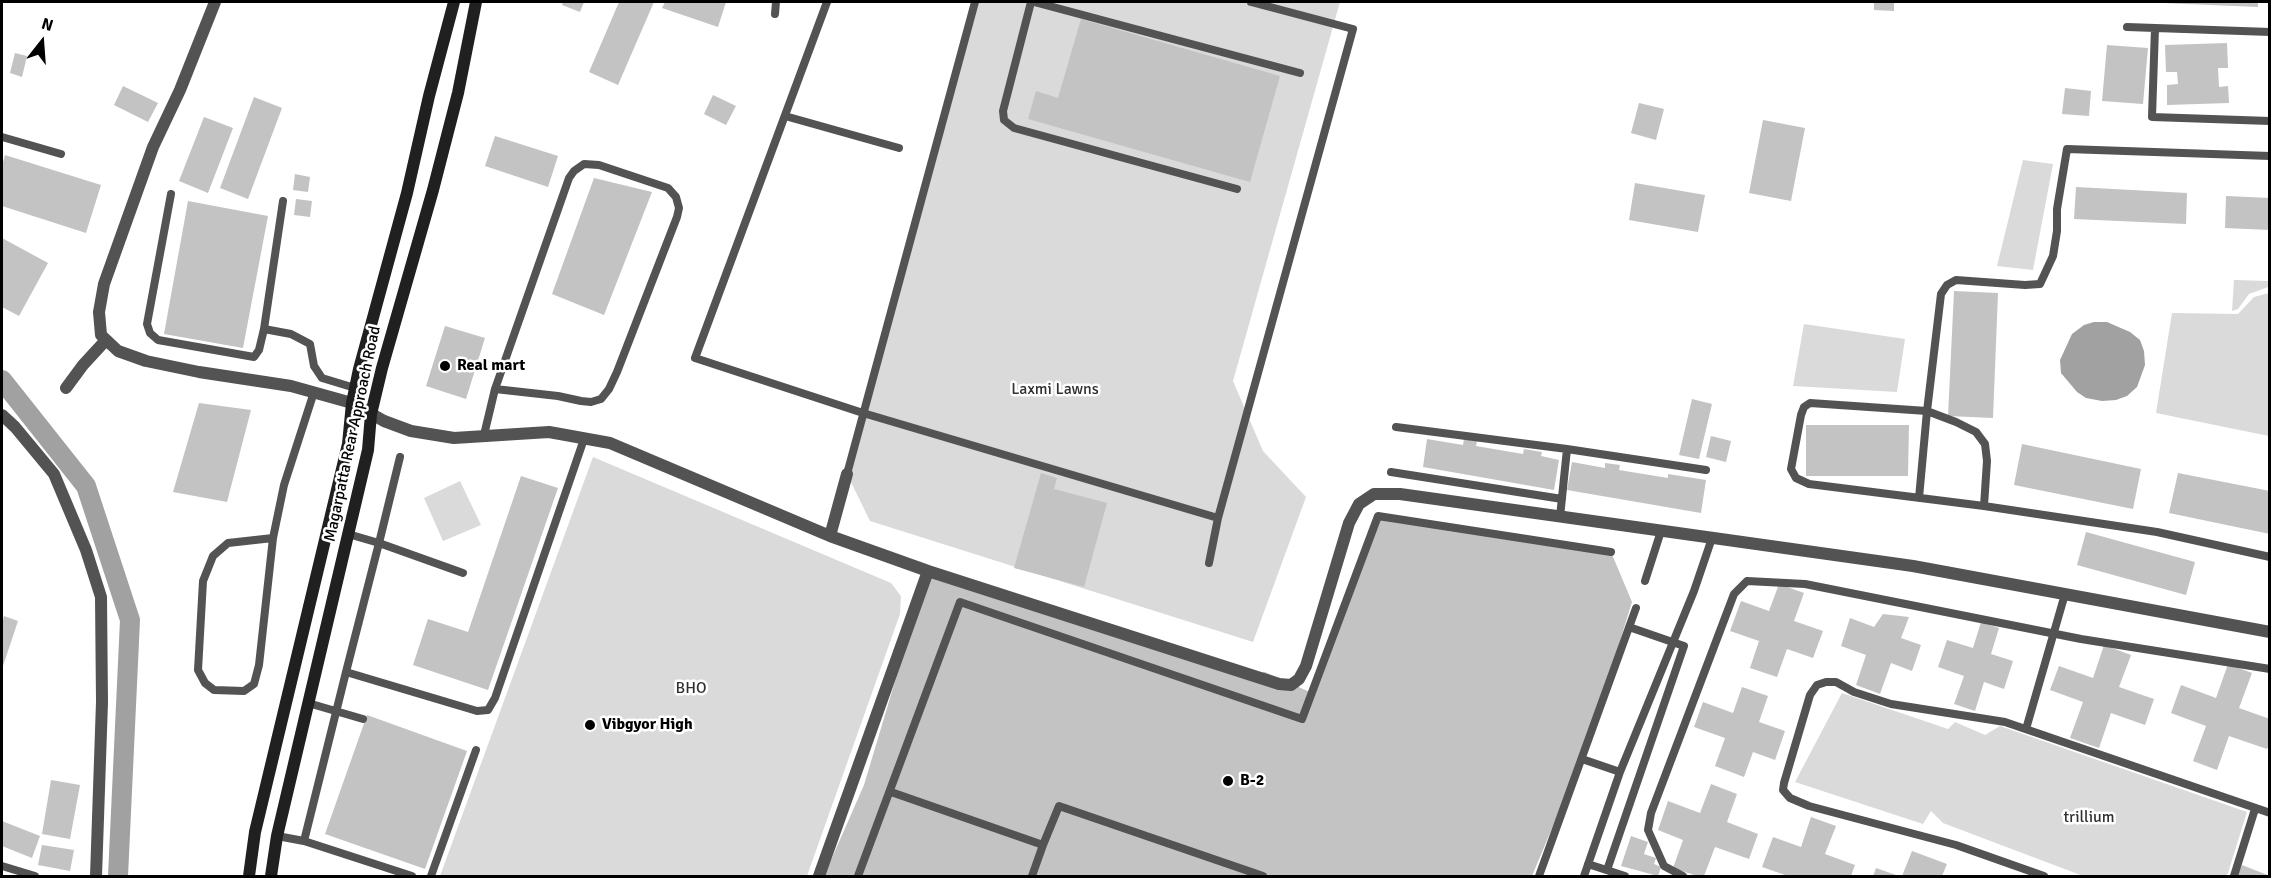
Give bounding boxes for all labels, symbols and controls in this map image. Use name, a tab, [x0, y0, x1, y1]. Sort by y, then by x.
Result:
north arrow	[12, 12, 72, 72]
text: N	[39, 14, 56, 36]
street label: Magarpatta Rear Approach Road	[321, 324, 385, 544]
place label: Real mart	[457, 356, 525, 376]
marker: Real mart	[438, 359, 452, 373]
park label: Laxmi Lawns	[1011, 380, 1099, 400]
park label: BHO	[676, 679, 706, 699]
place label: Vibgyor High	[602, 715, 693, 735]
marker: Vibgyor High	[583, 718, 597, 732]
place label: B-2	[1240, 771, 1264, 791]
marker: B-2	[1221, 774, 1235, 788]
park label: trillium	[2063, 808, 2115, 828]

